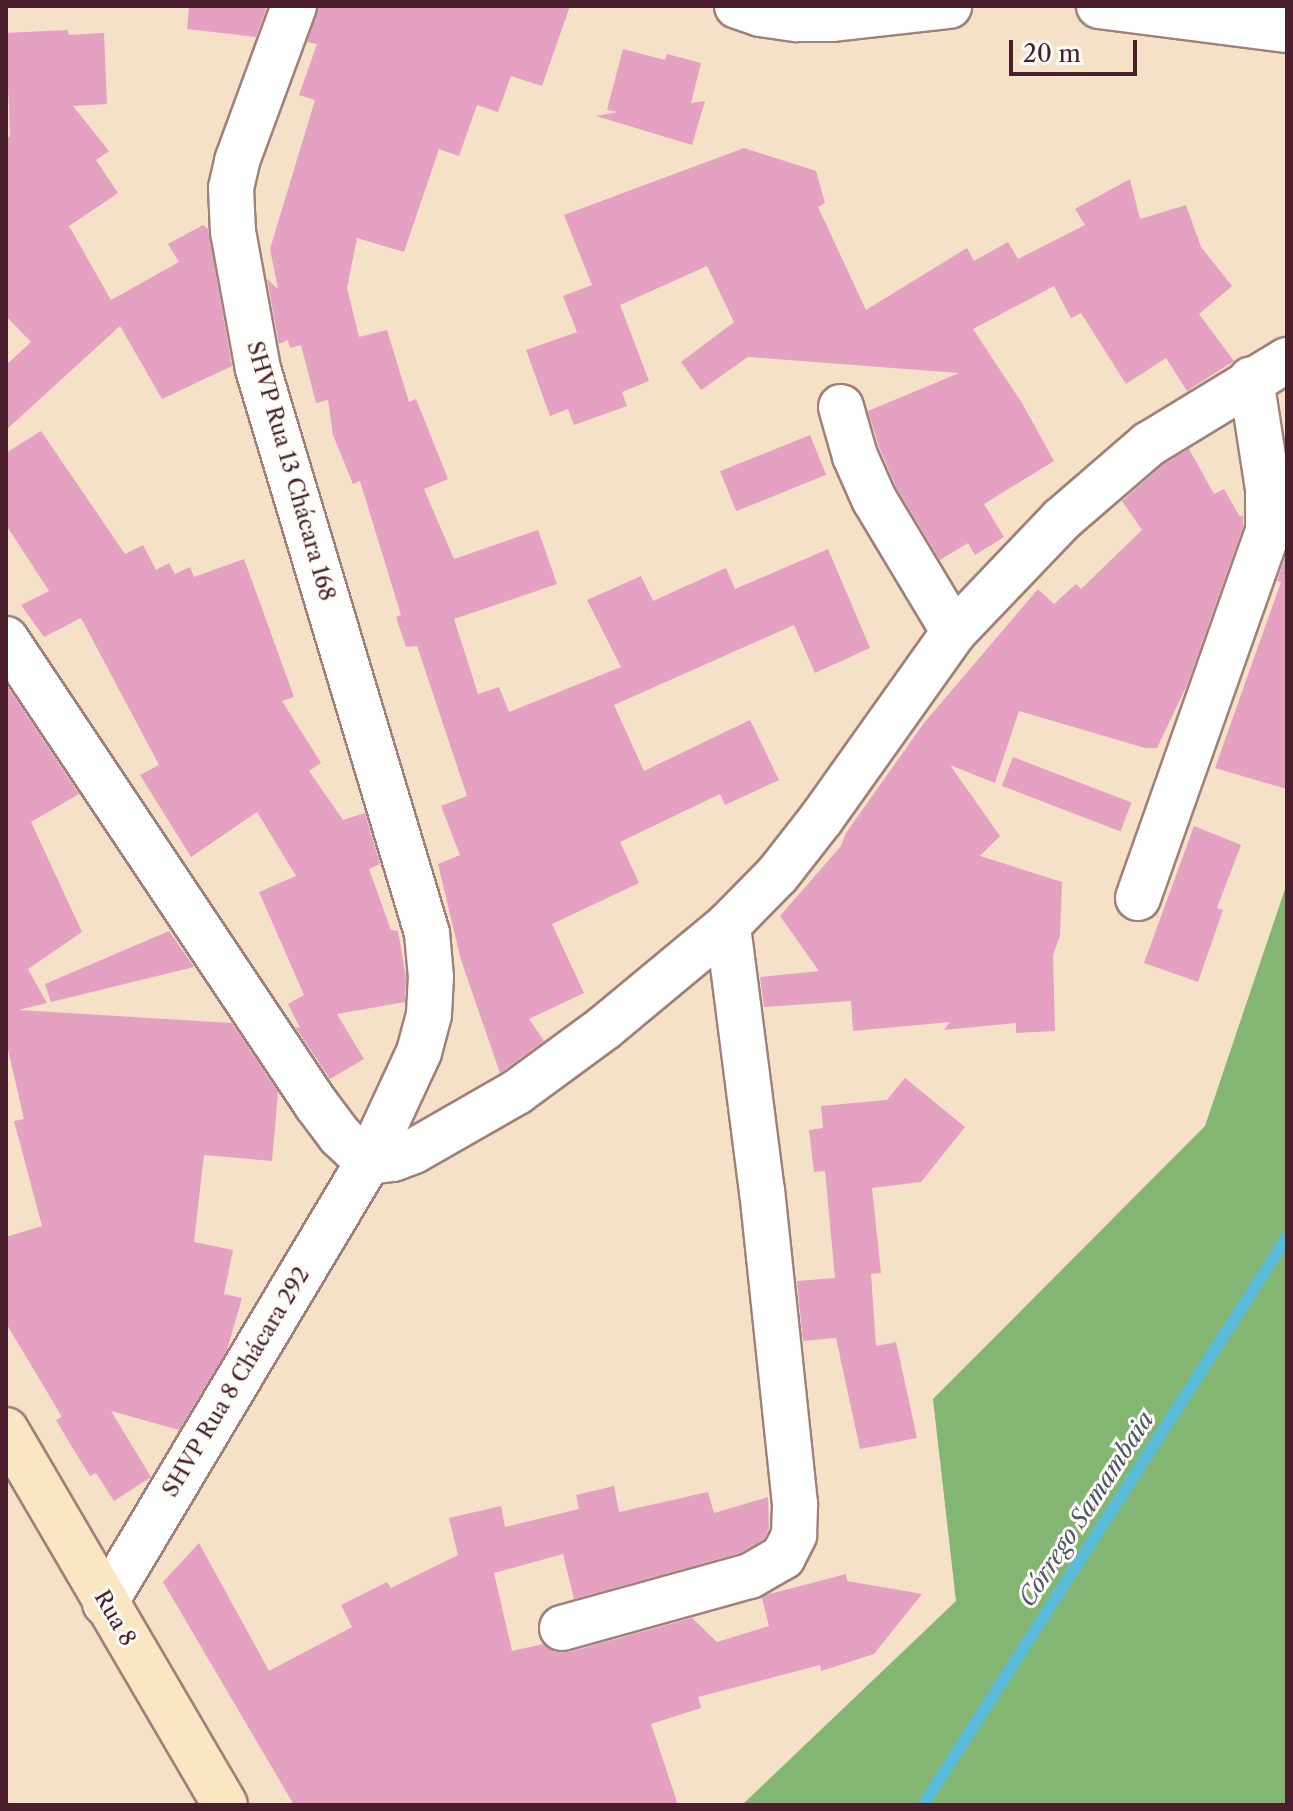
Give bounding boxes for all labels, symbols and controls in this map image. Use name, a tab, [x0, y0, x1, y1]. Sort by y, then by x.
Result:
scale bar	[1013, 24, 1141, 74]
text: 20 m	[1023, 39, 1081, 68]
street label: SHVP Rua 13 Chácara 168	[241, 338, 341, 604]
street label: SHVP Rua 8 Chácara 292	[157, 1262, 315, 1502]
water label: Córrego Samambaia	[1012, 1406, 1160, 1612]
street label: Rua 8	[89, 1585, 141, 1651]

